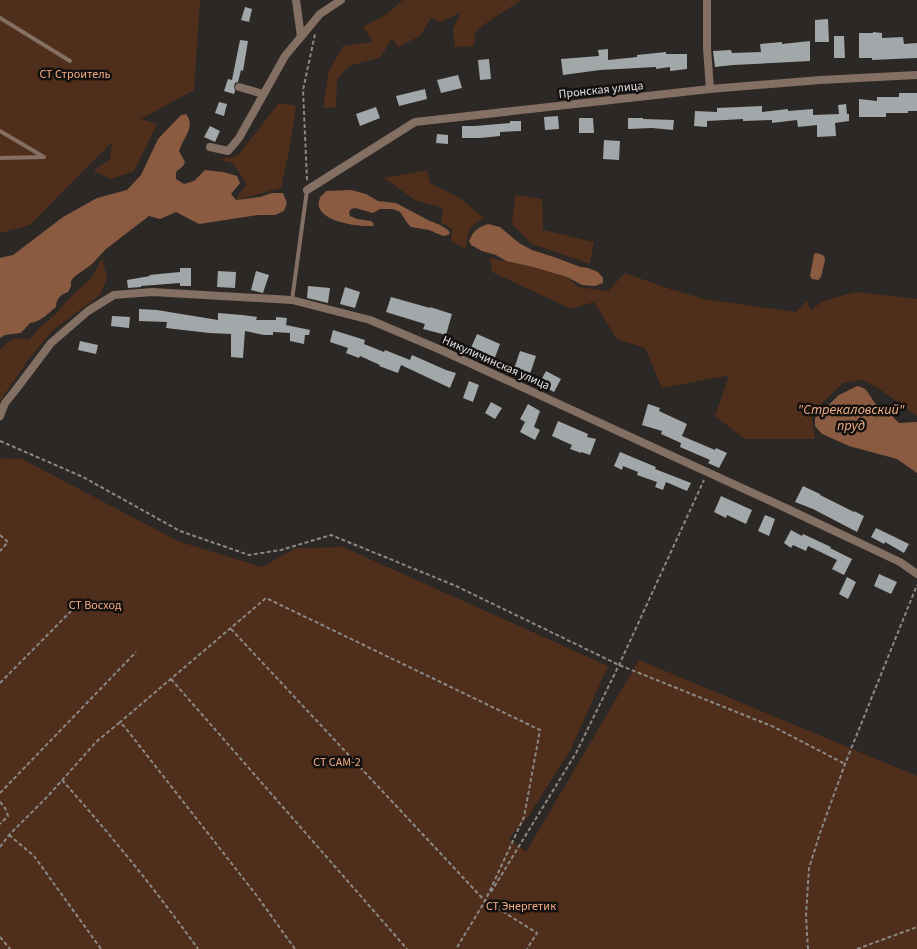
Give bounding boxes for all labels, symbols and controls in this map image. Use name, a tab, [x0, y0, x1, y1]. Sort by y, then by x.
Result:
park label: СТ Строитель	[39, 66, 111, 83]
street label: Пронская улица	[558, 77, 644, 103]
street label: Никуличинская улица	[440, 332, 552, 394]
water label: "Стрекаловский" пруд	[798, 400, 905, 436]
park label: СТ Восход	[69, 597, 122, 614]
park label: СТ САМ-2	[313, 754, 361, 771]
park label: СТ Энергетик	[486, 898, 556, 915]

